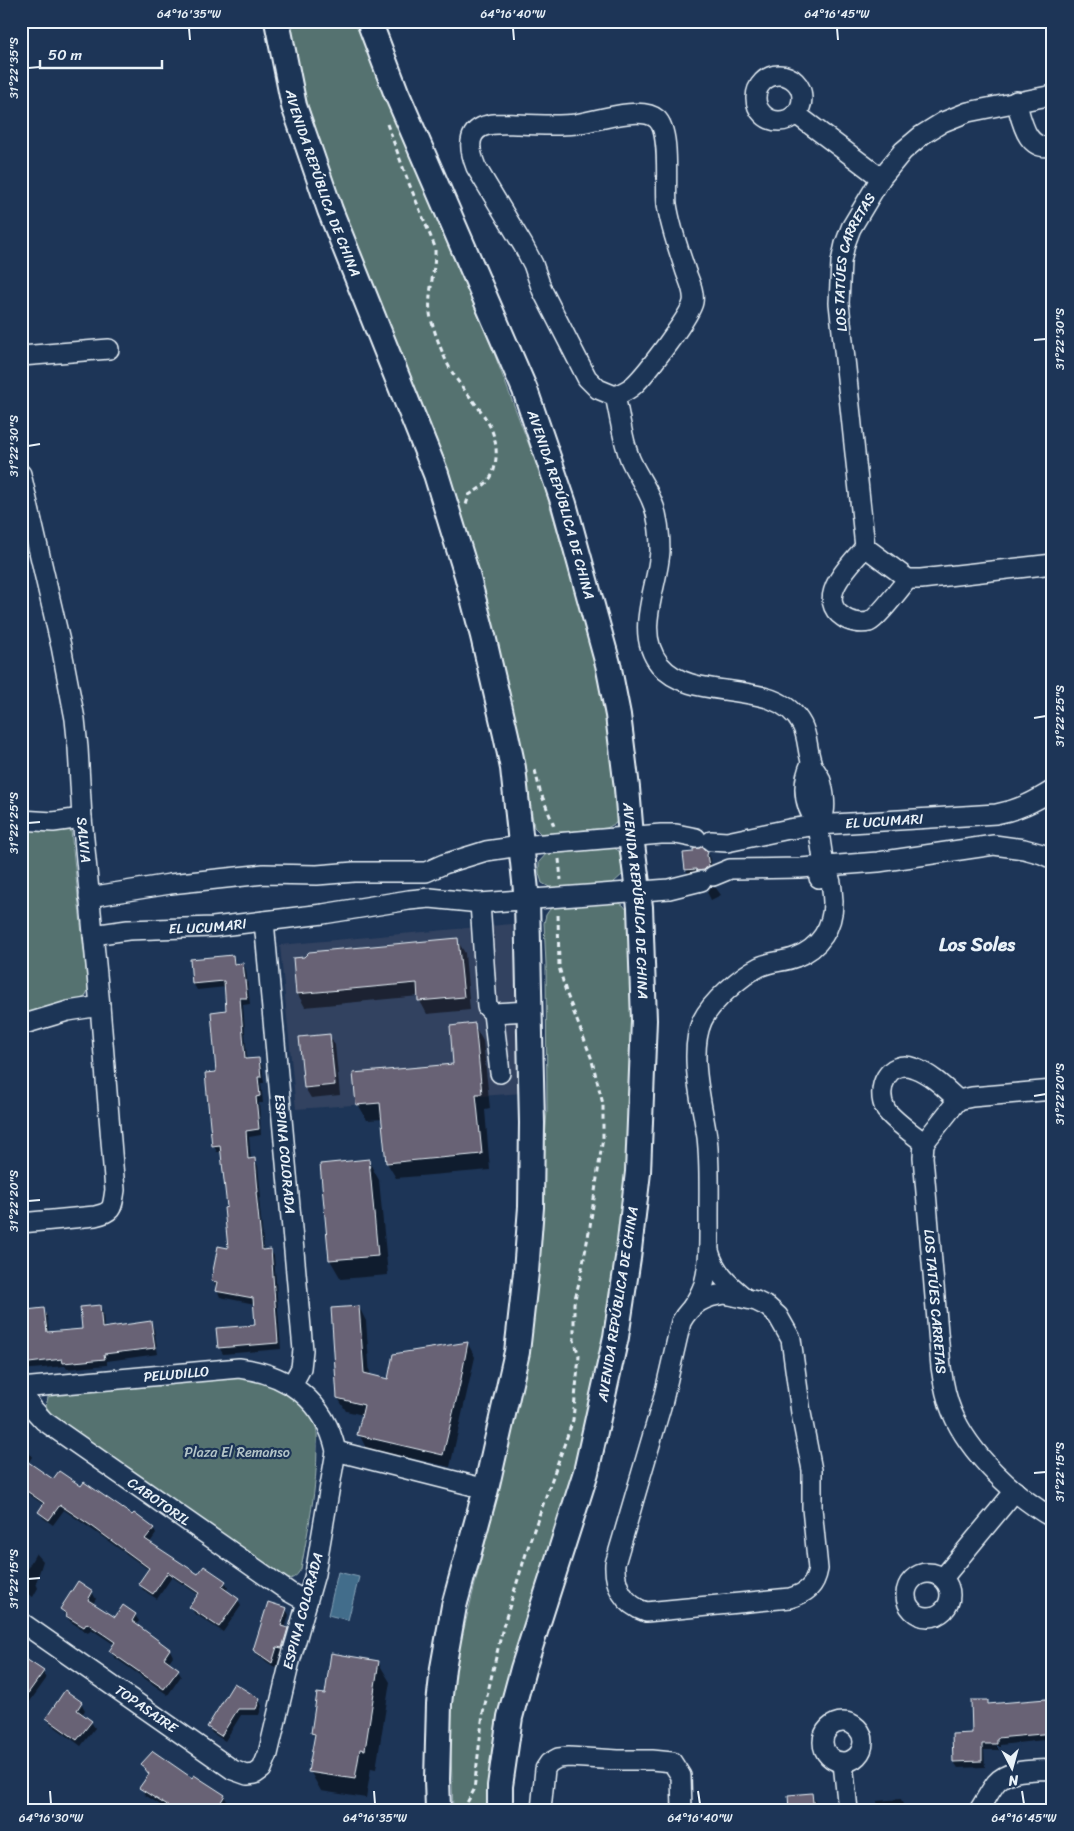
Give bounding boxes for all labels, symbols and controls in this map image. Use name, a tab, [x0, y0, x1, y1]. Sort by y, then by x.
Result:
text: 64°16'35"W	[157, 3, 222, 25]
text: 64°16'40"W	[480, 3, 546, 25]
text: 64°16'45"W	[805, 3, 870, 25]
text: 31°22'35"S	[3, 37, 25, 99]
scale bar	[40, 38, 162, 70]
text: 50 m	[48, 42, 83, 68]
street label: AVENIDA REPÚBLICA DE CHINA	[278, 86, 368, 281]
street label: LOS TATÚES CARRETAS	[826, 187, 882, 333]
text: 31°22'30"S	[1049, 308, 1071, 370]
street label: AVENIDA REPÚBLICA DE CHINA	[520, 405, 602, 602]
text: 31°22'30"S	[3, 415, 25, 477]
text: 31°22'25"S	[1049, 685, 1071, 747]
text: 31°22'25"S	[3, 792, 25, 854]
street label: AVENIDA REPÚBLICA DE CHINA	[616, 800, 656, 1000]
street label: EL UCUMARI	[845, 806, 925, 836]
street label: SALVIA	[69, 816, 99, 864]
street label: EL UCUMARI	[168, 911, 249, 941]
district label: Los Soles	[939, 928, 1016, 961]
text: 31°22'20"S	[1049, 1062, 1071, 1125]
street label: ESPINA COLORADA	[267, 1093, 303, 1215]
text: 31°22'20"S	[3, 1169, 25, 1232]
street label: AVENIDA REPÚBLICA DE CHINA	[590, 1205, 646, 1404]
street label: LOS TATÚES CARRETAS	[917, 1228, 954, 1376]
street label: PELUDILLO	[142, 1358, 210, 1389]
park label: Plaza El Remanso	[184, 1440, 290, 1465]
text: 31°22'15"S	[1049, 1441, 1071, 1502]
street label: CABOTORIL	[122, 1470, 196, 1533]
text: 31°22'15"S	[3, 1548, 25, 1609]
street label: ESPINA COLORADA	[275, 1550, 331, 1672]
street label: TOPASAIRE	[109, 1678, 184, 1741]
north arrow	[986, 1744, 1036, 1794]
text: N	[1007, 1767, 1020, 1793]
text: 64°16'30"W	[19, 1807, 84, 1829]
text: 64°16'35"W	[343, 1807, 408, 1829]
text: 64°16'40"W	[667, 1807, 733, 1829]
text: 64°16'45"W	[992, 1807, 1057, 1829]

